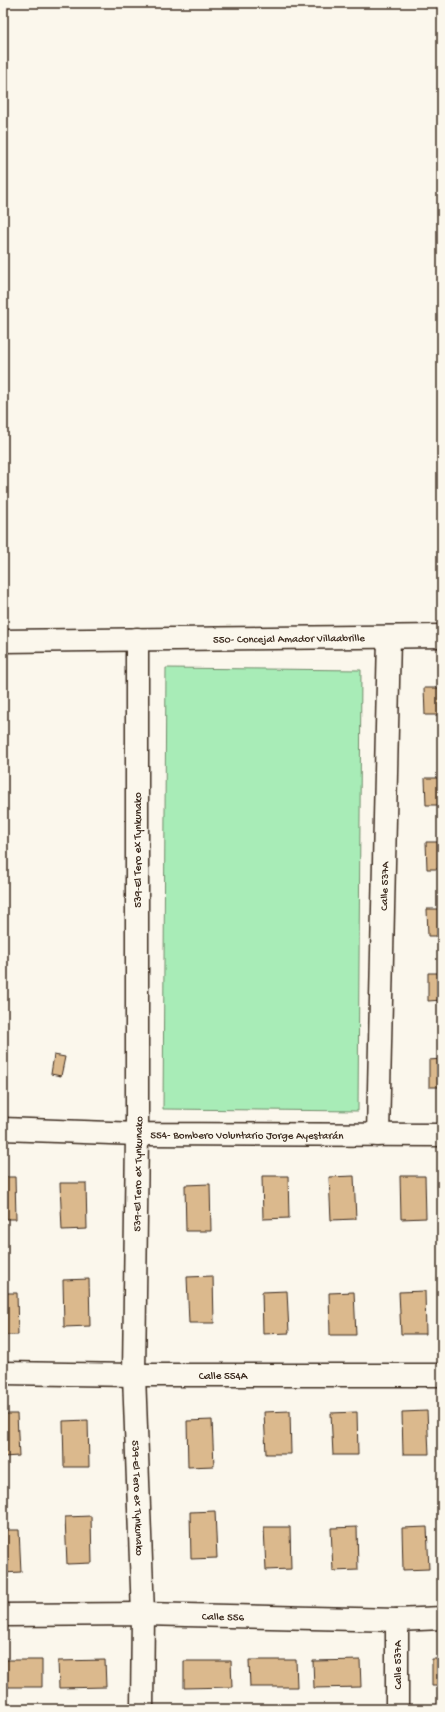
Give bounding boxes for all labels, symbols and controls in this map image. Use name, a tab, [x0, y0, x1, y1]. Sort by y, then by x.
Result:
street label: 550- Concejal Amador Villaabrille	[213, 633, 365, 647]
street label: 539-El Tero ex Tynkunako	[133, 792, 145, 908]
street label: Calle 537A	[379, 861, 392, 911]
street label: 539-El Tero ex Tynkunako	[132, 1116, 146, 1232]
street label: 554- Bombero Voluntario Jorge Ayestarán	[150, 1130, 344, 1143]
street label: Calle 554A	[199, 1371, 248, 1383]
street label: 539-El Tero ex Tynkunako	[128, 1440, 145, 1556]
street label: Calle 556	[202, 1611, 245, 1624]
street label: Calle 537A	[393, 1640, 405, 1689]

